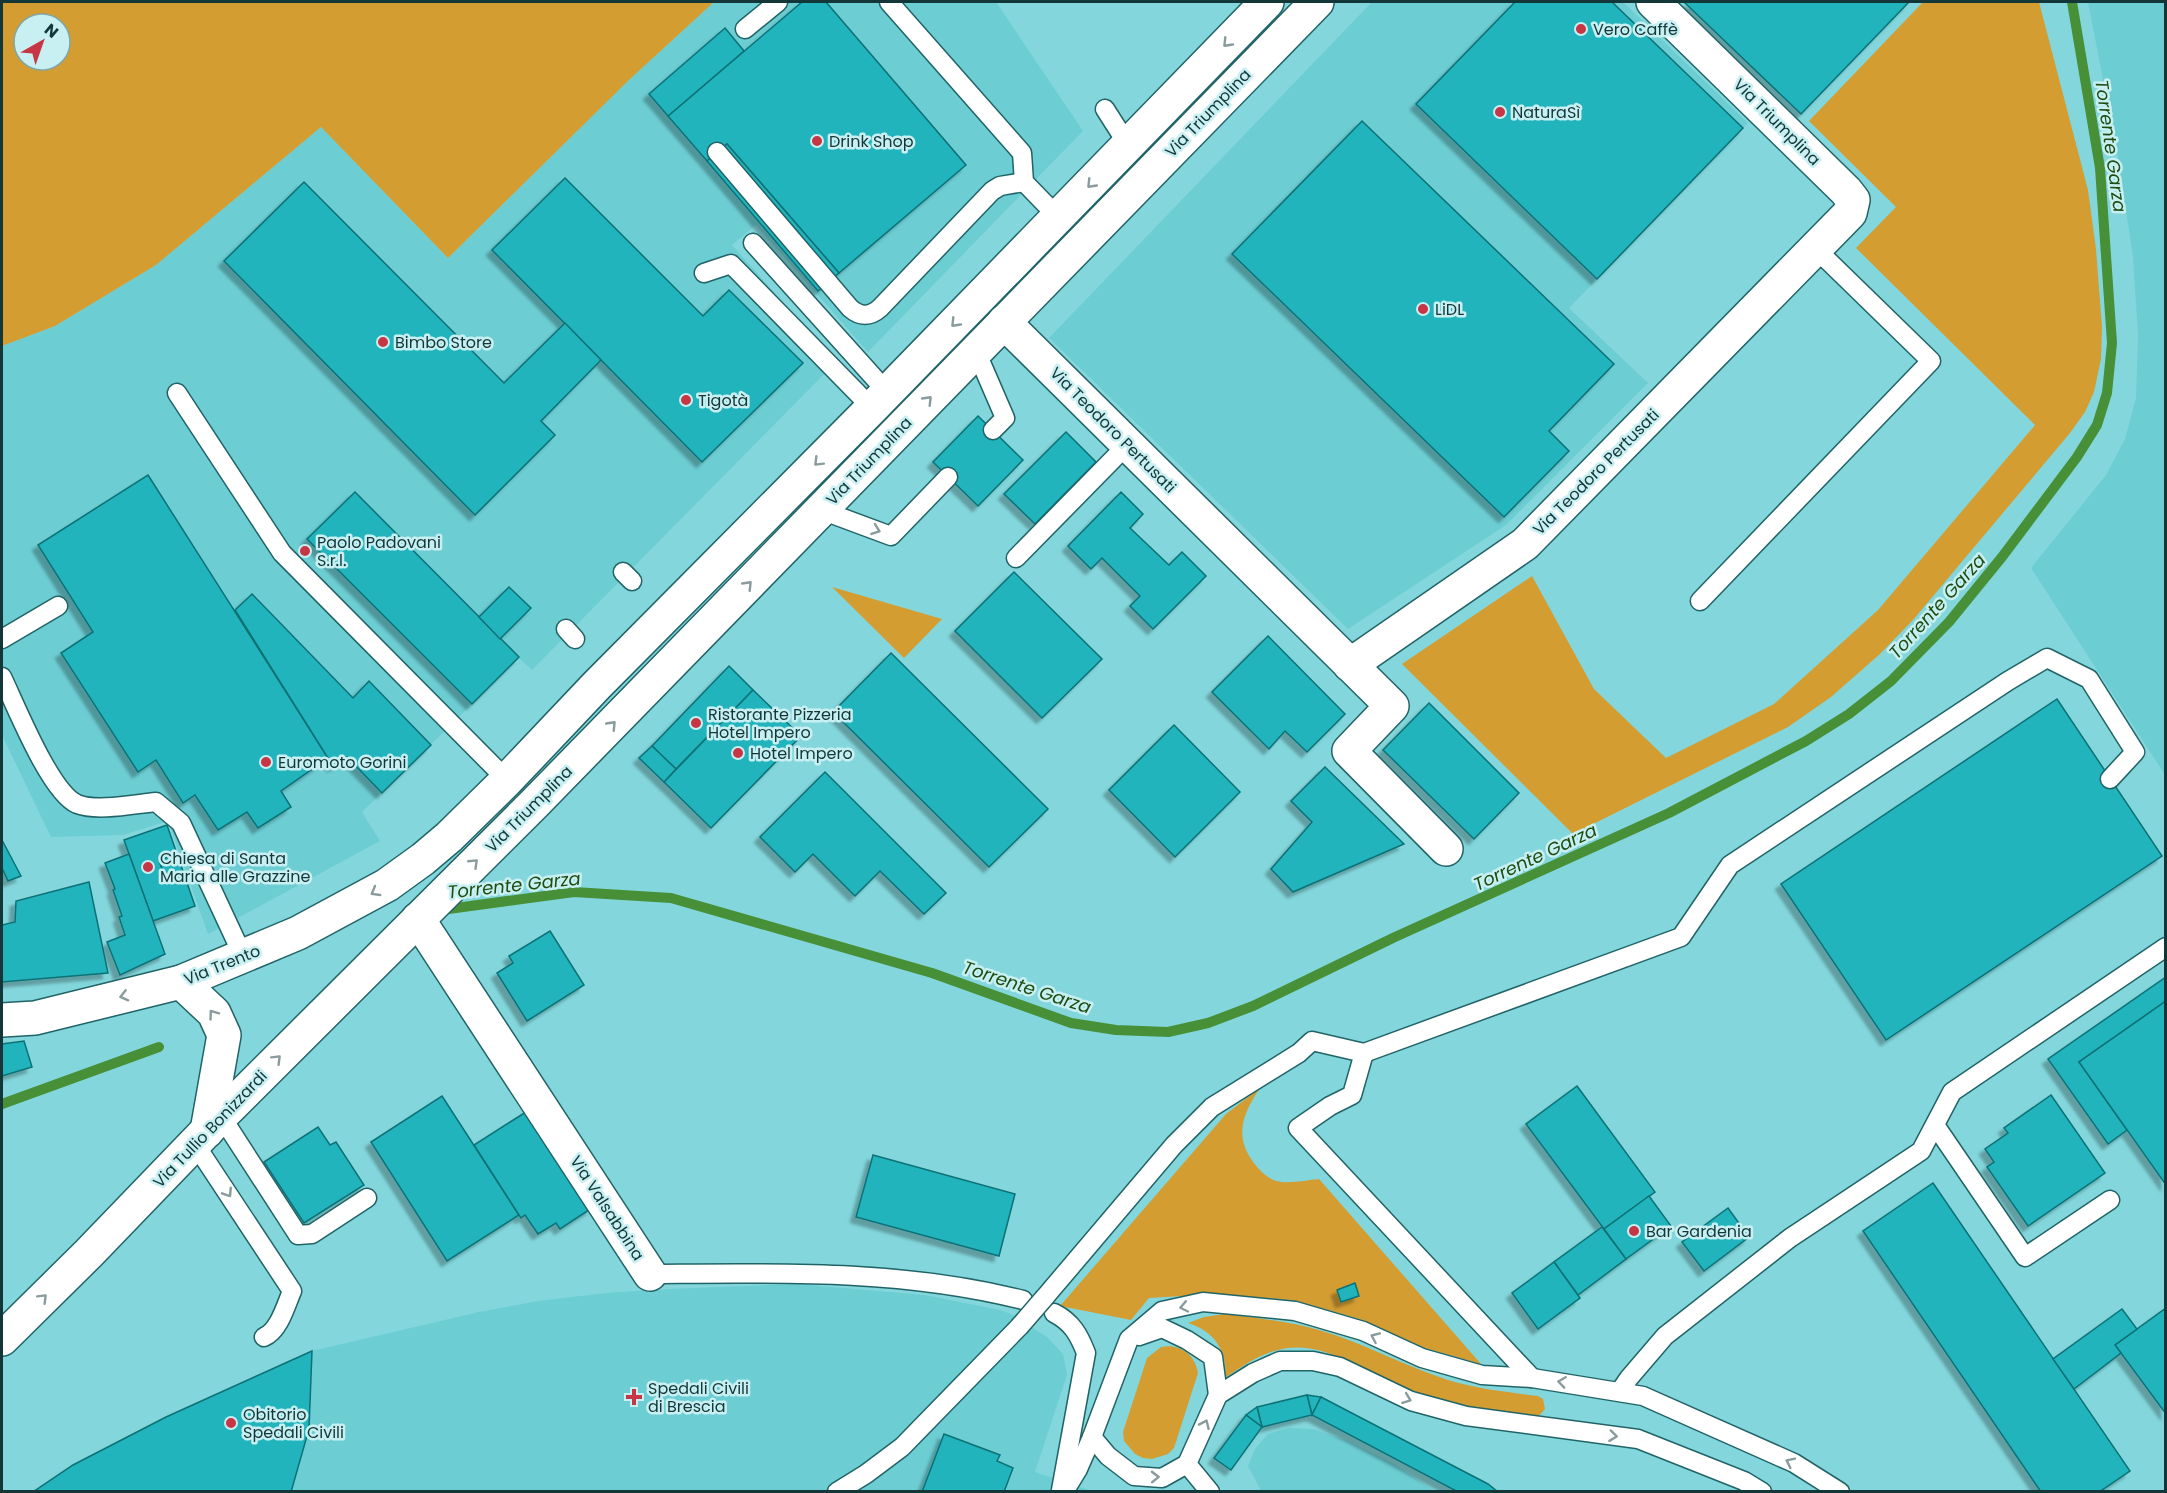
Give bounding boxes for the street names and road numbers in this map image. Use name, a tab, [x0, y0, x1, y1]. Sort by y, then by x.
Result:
street label: Via Triumplina	[1160, 64, 1256, 162]
street label: Via Triumplina	[1728, 73, 1826, 171]
street label: Via Teodoro Pertusati	[1045, 362, 1181, 498]
street label: Via Teodoro Pertusati	[1528, 404, 1664, 540]
street label: Via Triumplina	[821, 412, 917, 510]
street label: Via Triumplina	[480, 760, 578, 858]
street label: Via Trento	[180, 939, 264, 991]
street label: Via Tullio Bonizzardi	[148, 1065, 272, 1193]
street label: Via Valsabbina	[564, 1151, 650, 1265]

